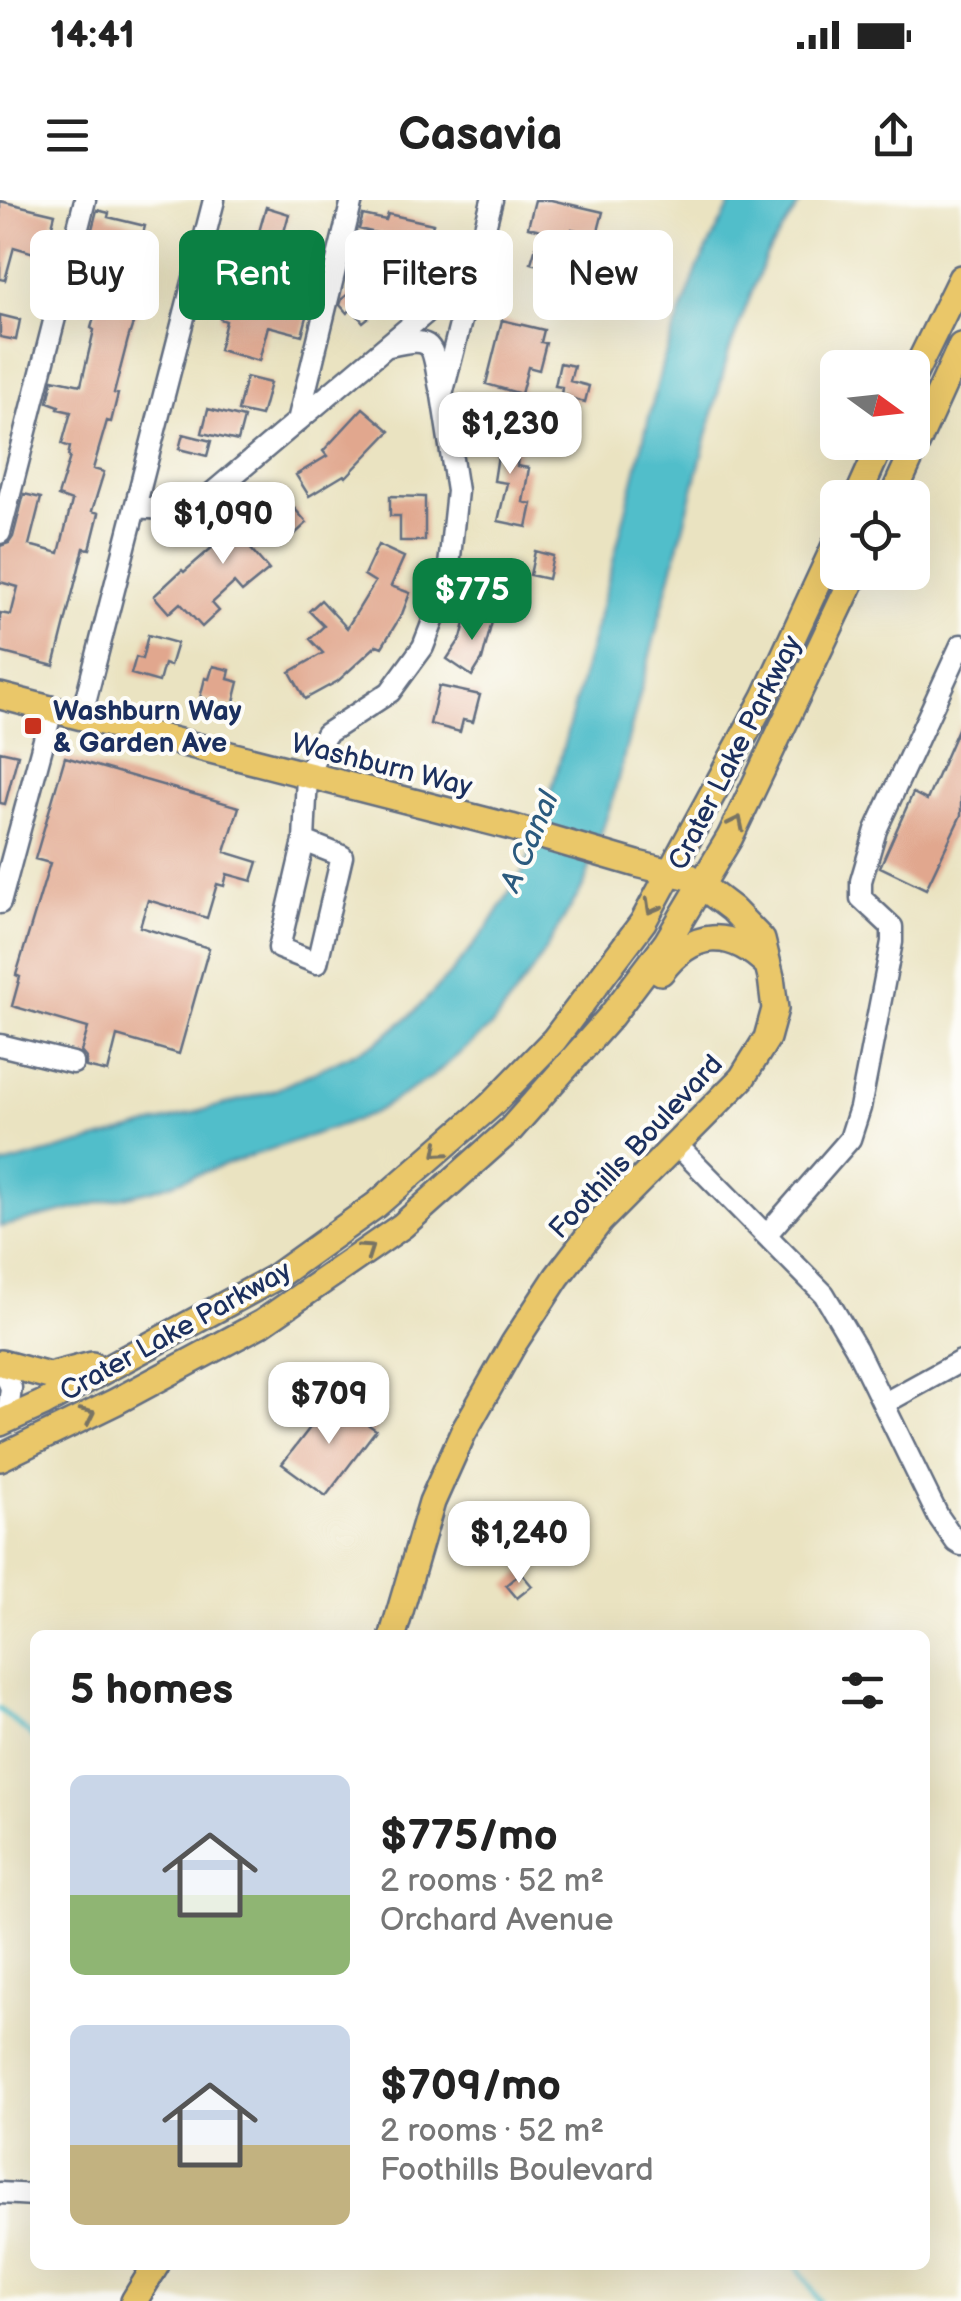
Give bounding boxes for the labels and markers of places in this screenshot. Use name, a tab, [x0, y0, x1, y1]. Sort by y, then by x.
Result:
pin: $1,230	[429, 392, 591, 477]
pin: $1,090	[142, 482, 304, 567]
pin: $775	[413, 558, 531, 643]
place label: Washburn Way & Garden Ave	[53, 695, 242, 760]
marker: Washburn Way & Garden Ave	[22, 715, 44, 737]
pin: $709	[270, 1362, 388, 1447]
pin: $1,240	[438, 1501, 600, 1586]

